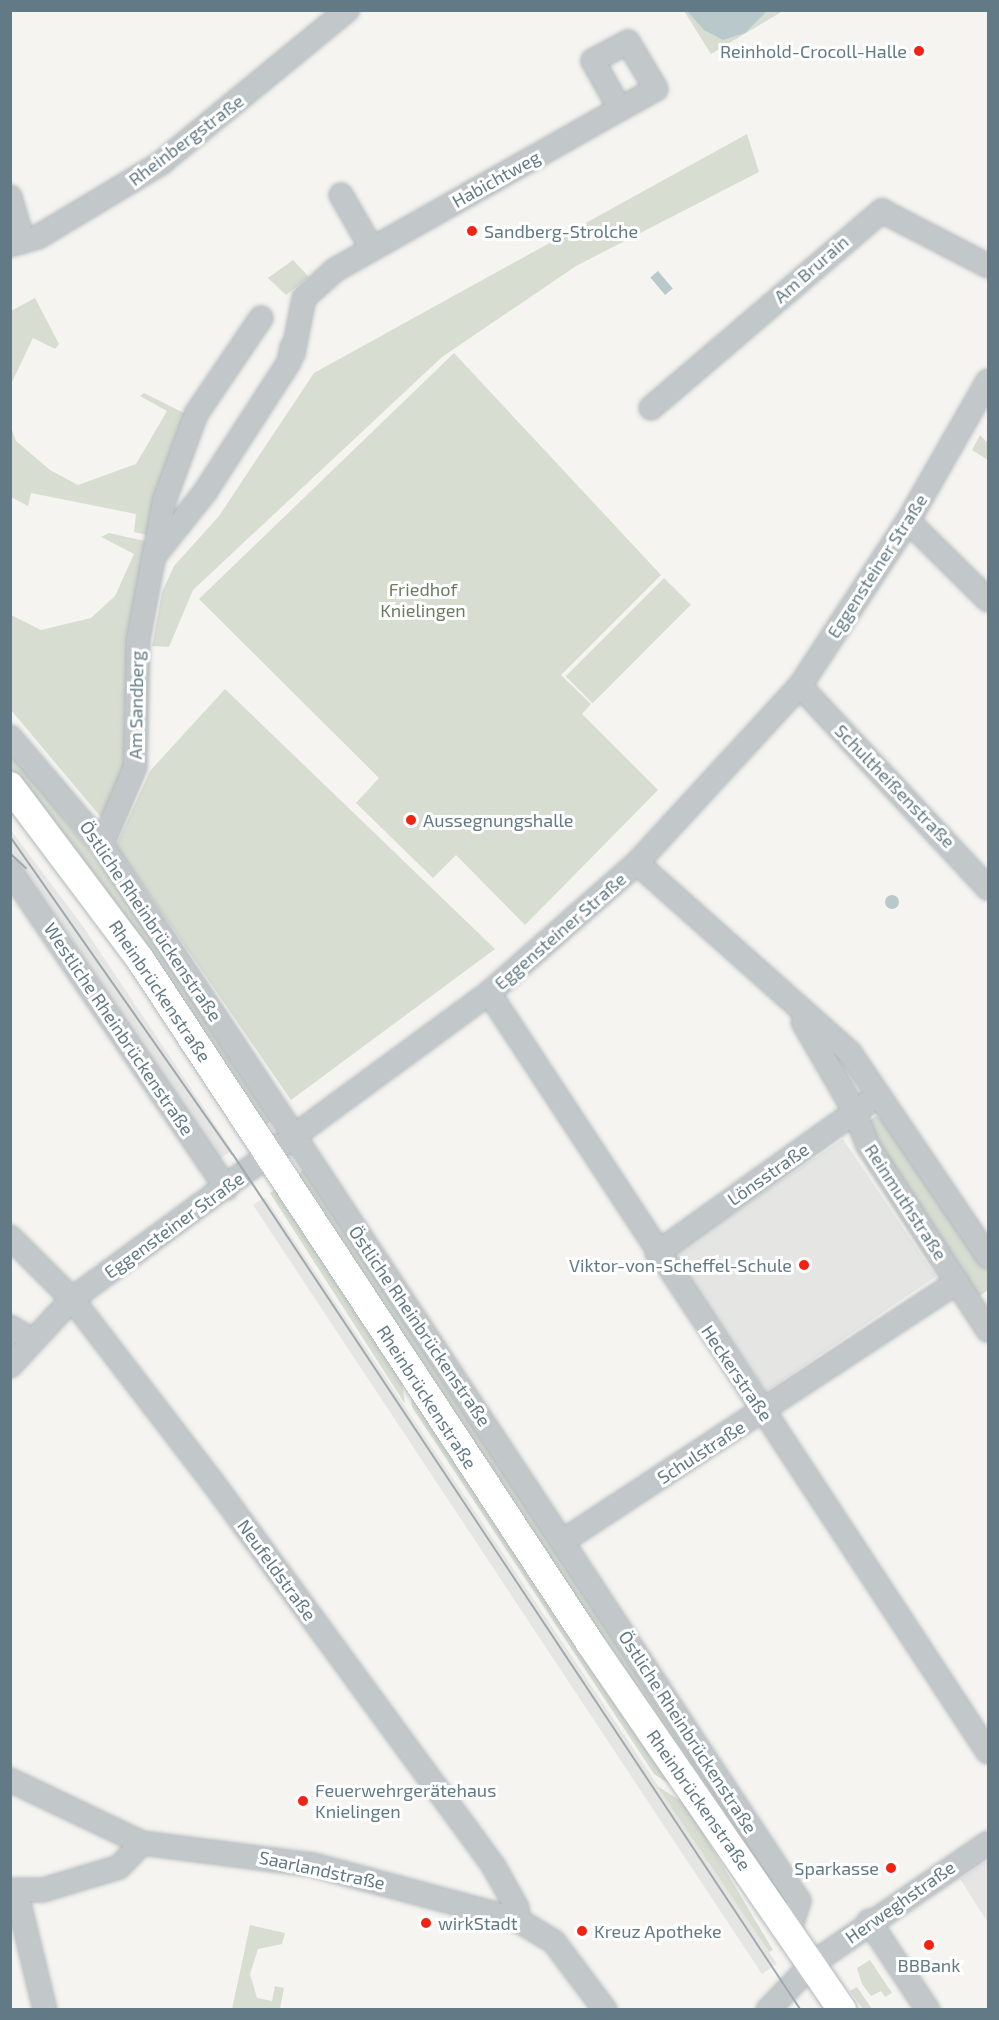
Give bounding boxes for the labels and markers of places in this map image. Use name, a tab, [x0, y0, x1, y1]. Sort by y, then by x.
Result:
place label: Reinhold-Crocoll-Halle	[720, 40, 907, 62]
marker: Reinhold-Crocoll-Halle	[912, 44, 926, 58]
place label: Sandberg-Strolche	[484, 220, 638, 242]
marker: Sandberg-Strolche	[465, 224, 479, 238]
place label: Aussegnungshalle	[423, 809, 574, 831]
marker: Aussegnungshalle	[404, 813, 418, 827]
place label: Viktor-von-Scheffel-Schule	[569, 1254, 792, 1276]
marker: Viktor-von-Scheffel-Schule	[797, 1258, 811, 1272]
place label: Feuerwehrgerätehaus Knielingen	[315, 1780, 496, 1822]
marker: Feuerwehrgerätehaus Knielingen	[296, 1794, 310, 1808]
place label: Sparkasse	[794, 1857, 879, 1879]
marker: Sparkasse	[884, 1861, 898, 1875]
place label: wirkStadt	[438, 1912, 518, 1934]
marker: wirkStadt	[419, 1916, 433, 1930]
place label: Kreuz Apotheke	[594, 1920, 722, 1942]
marker: Kreuz Apotheke	[575, 1924, 589, 1938]
marker: BBBank	[922, 1938, 936, 1952]
place label: BBBank	[898, 1954, 960, 1976]

